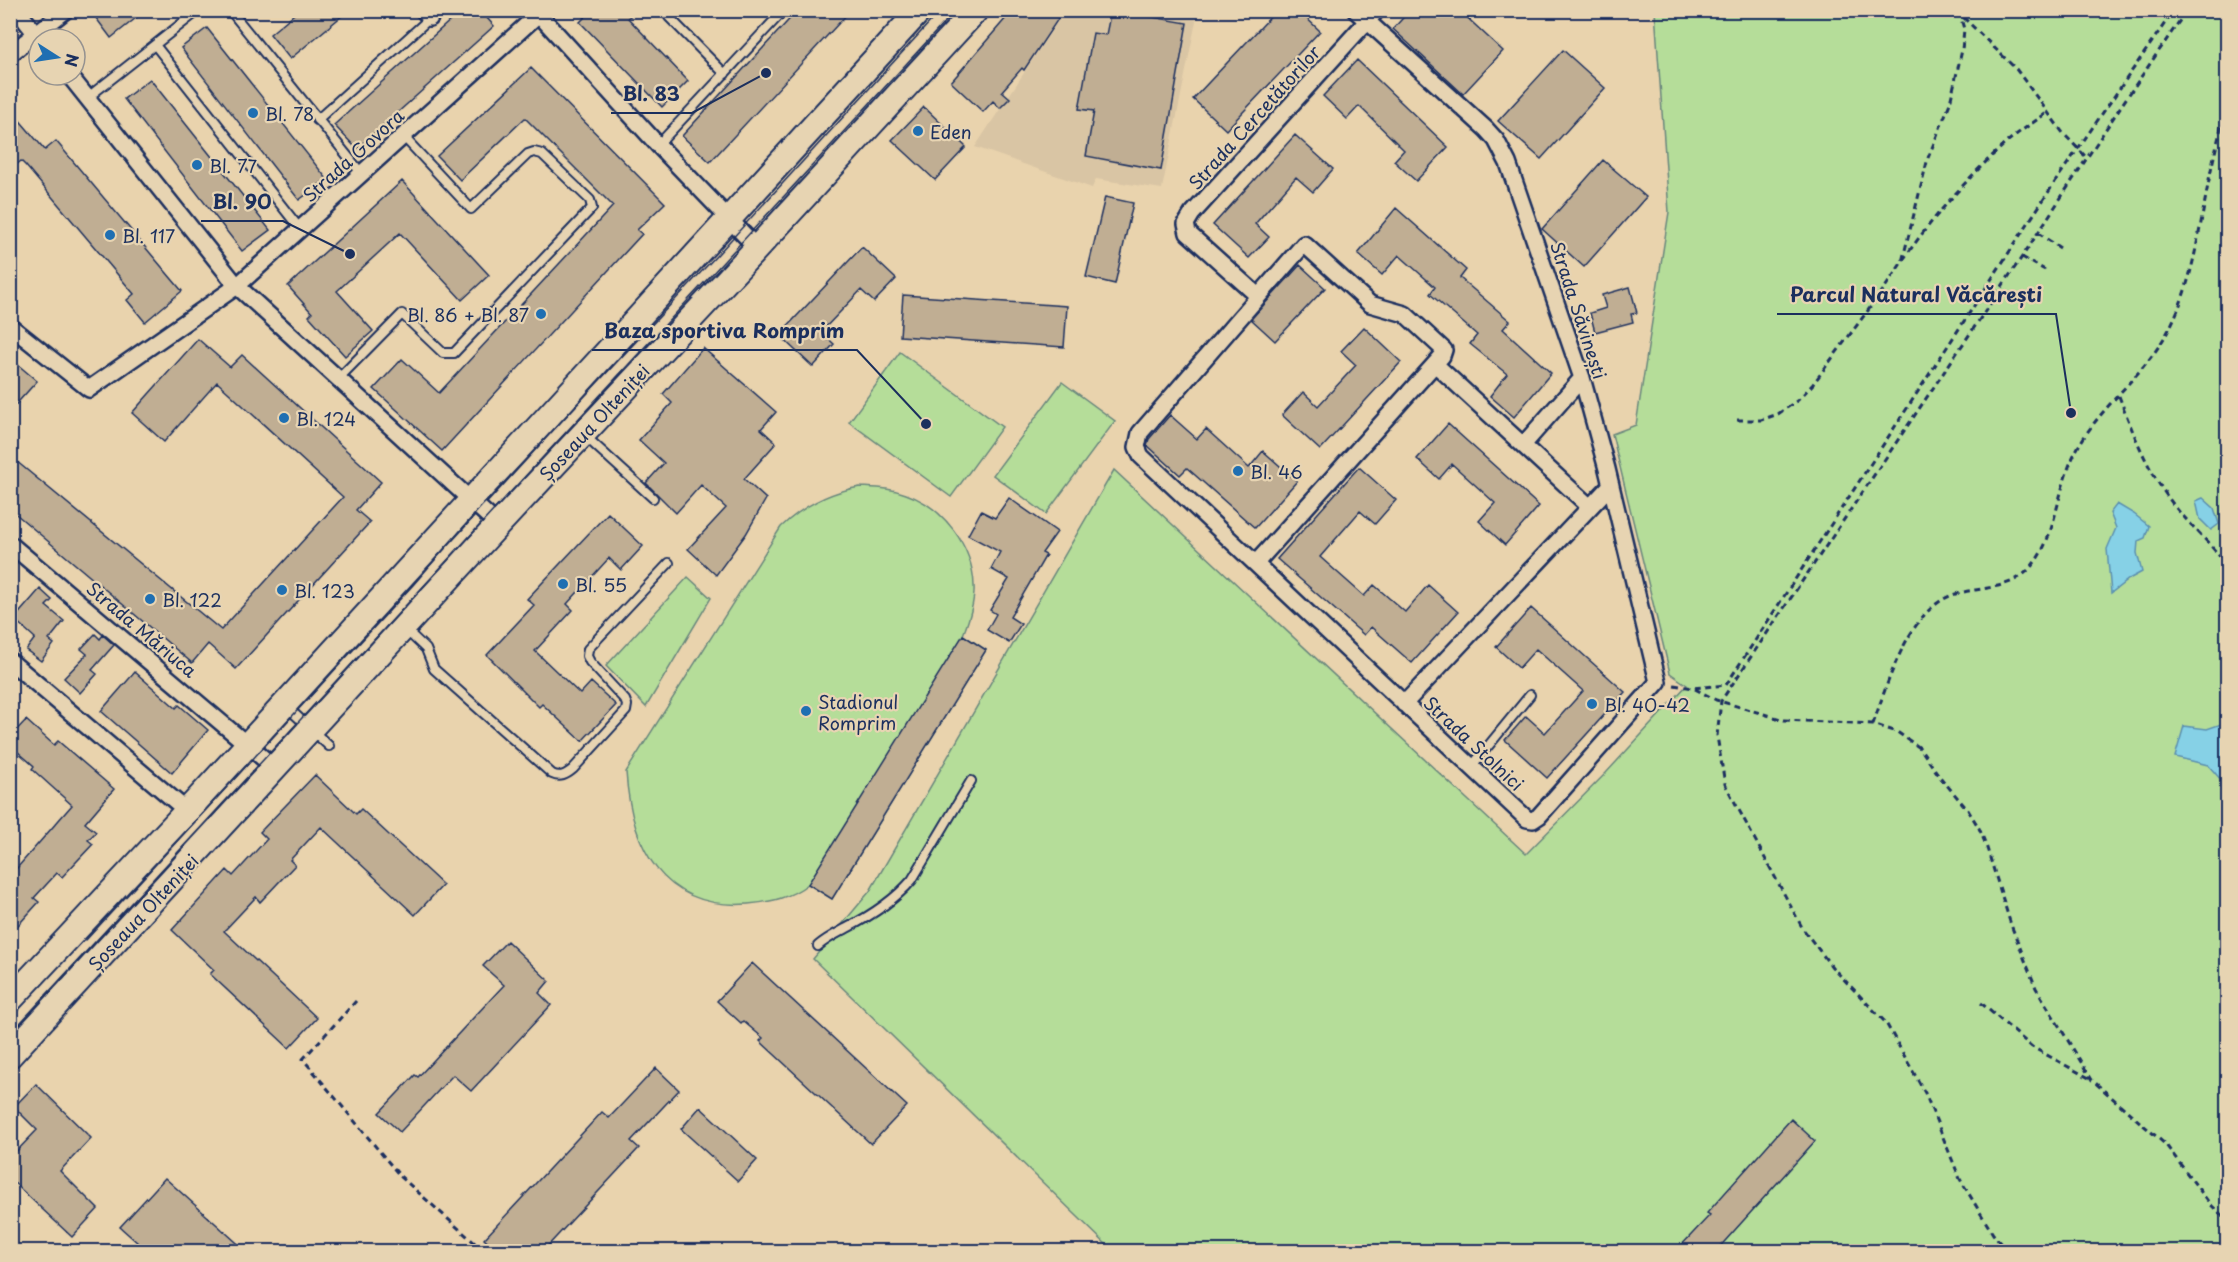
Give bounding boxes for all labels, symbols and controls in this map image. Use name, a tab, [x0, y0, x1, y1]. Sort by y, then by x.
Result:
north arrow	[27, 27, 87, 87]
street label: Strada Cercetătorilor	[1182, 38, 1327, 195]
text: N	[60, 52, 86, 69]
callout: Bl. 83	[611, 75, 692, 113]
text: Bl. 83	[622, 78, 680, 108]
place label: Bl. 78	[265, 100, 314, 127]
street label: Strada Govora	[296, 102, 410, 208]
marker: Bl. 78	[246, 106, 260, 120]
place label: Eden	[930, 118, 972, 145]
marker: Eden	[911, 124, 925, 138]
place label: Bl. 77	[209, 152, 257, 179]
marker: Bl. 77	[190, 158, 204, 172]
callout: Bl. 90	[201, 183, 283, 221]
text: Bl. 90	[212, 186, 272, 216]
place label: Bl. 117	[122, 222, 175, 249]
marker: Bl. 117	[103, 228, 117, 242]
street label: Strada Săvinești	[1544, 238, 1614, 382]
callout: Parcul Natural Văcărești	[1777, 276, 2056, 314]
text: Parcul Natural Văcărești	[1790, 279, 2042, 309]
place label: Bl. 86 + Bl. 87	[407, 301, 529, 328]
marker: Bl. 86 + Bl. 87	[534, 307, 548, 321]
callout: Baza sportiva Romprim	[592, 312, 857, 350]
text: Baza sportiva Romprim	[604, 315, 844, 345]
street label: Șoseaua Olteniței	[533, 358, 655, 486]
place label: Bl. 124	[296, 405, 356, 432]
marker: Bl. 124	[277, 411, 291, 425]
place label: Bl. 46	[1250, 458, 1303, 485]
marker: Bl. 46	[1231, 464, 1245, 478]
place label: Bl. 55	[575, 571, 627, 598]
street label: Strada Măriuca	[81, 575, 204, 684]
place label: Bl. 123	[294, 577, 355, 604]
marker: Bl. 55	[556, 577, 570, 591]
marker: Bl. 123	[275, 583, 289, 597]
place label: Bl. 122	[162, 586, 222, 613]
marker: Bl. 122	[143, 592, 157, 606]
place label: Stadionul Romprim	[818, 688, 898, 736]
street label: Strada Stolnici	[1418, 689, 1530, 797]
place label: Bl. 40-42	[1604, 691, 1690, 718]
marker: Bl. 40-42	[1585, 697, 1599, 711]
marker: Stadionul Romprim	[799, 704, 813, 718]
street label: Șoseaua Olteniței	[82, 848, 204, 976]

